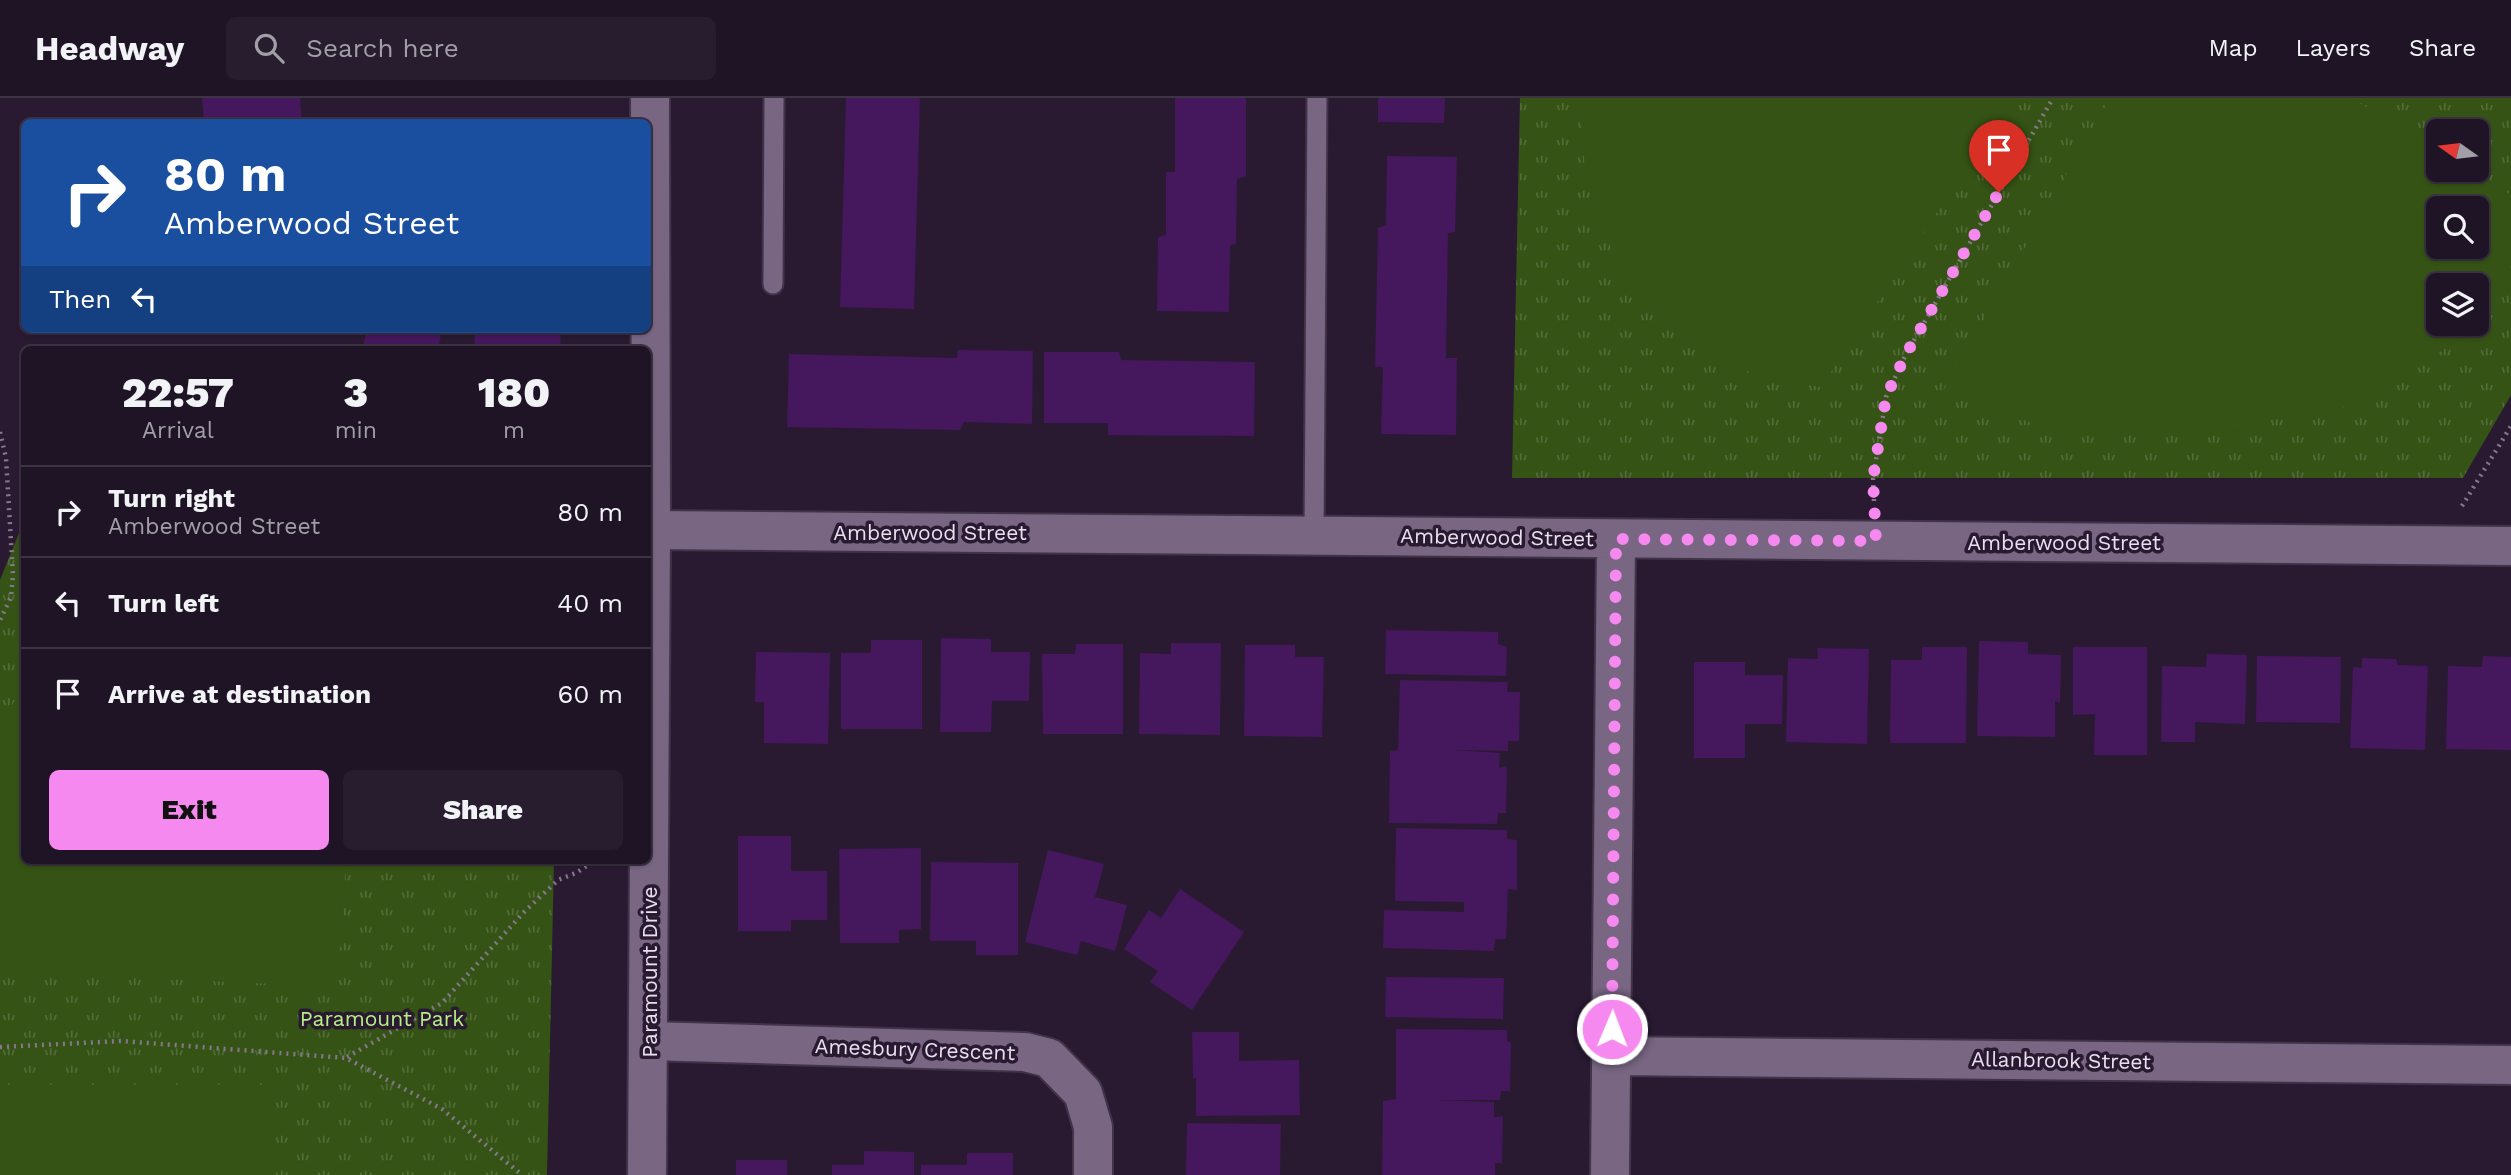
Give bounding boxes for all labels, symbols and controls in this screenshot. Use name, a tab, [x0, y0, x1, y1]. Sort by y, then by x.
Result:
search box	[226, 17, 716, 80]
text: Headway	[35, 29, 184, 68]
icon: search	[250, 29, 288, 67]
text: Search here	[306, 33, 459, 63]
text: Map	[2209, 34, 2257, 62]
text: Layers	[2295, 34, 2371, 62]
text: Share	[2409, 34, 2476, 62]
north arrow	[2426, 119, 2488, 182]
map controls	[2426, 119, 2489, 336]
pin	[1969, 120, 2029, 192]
icon: arrive	[1980, 131, 2018, 169]
text: 80 m	[164, 145, 286, 203]
icon: right	[49, 147, 140, 238]
button: search	[2426, 196, 2489, 259]
text: Amberwood Street	[164, 204, 459, 242]
button: layers	[2426, 273, 2489, 336]
icon: left	[125, 280, 163, 318]
text: Then	[49, 284, 111, 314]
text: 22:57	[122, 368, 234, 417]
text: 3	[343, 368, 368, 417]
text: 180	[478, 368, 550, 417]
text: Arrival	[142, 417, 214, 444]
text: min	[335, 417, 377, 444]
text: m	[503, 417, 525, 444]
text: Turn right	[108, 483, 235, 513]
icon: right	[49, 493, 87, 531]
text: 80 m	[557, 497, 623, 527]
text: Amberwood Street	[108, 513, 320, 540]
street label: Amberwood Street	[833, 520, 1027, 545]
street label: Amberwood Street	[1400, 523, 1594, 551]
street label: Amberwood Street	[1967, 530, 2161, 555]
icon: left	[49, 584, 87, 622]
text: Turn left	[108, 588, 219, 618]
text: 40 m	[557, 588, 623, 618]
icon: arrive	[49, 675, 87, 713]
text: Arrive at destination	[108, 679, 371, 709]
text: 60 m	[557, 679, 623, 709]
button: Exit	[49, 770, 329, 850]
button: Share	[343, 770, 623, 850]
street label: Paramount Drive	[637, 886, 662, 1058]
position arrow	[1575, 992, 1649, 1066]
park label: Paramount Park	[300, 1006, 464, 1031]
street label: Amesbury Crescent	[814, 1033, 1016, 1065]
street label: Allanbrook Street	[1971, 1046, 2151, 1074]

